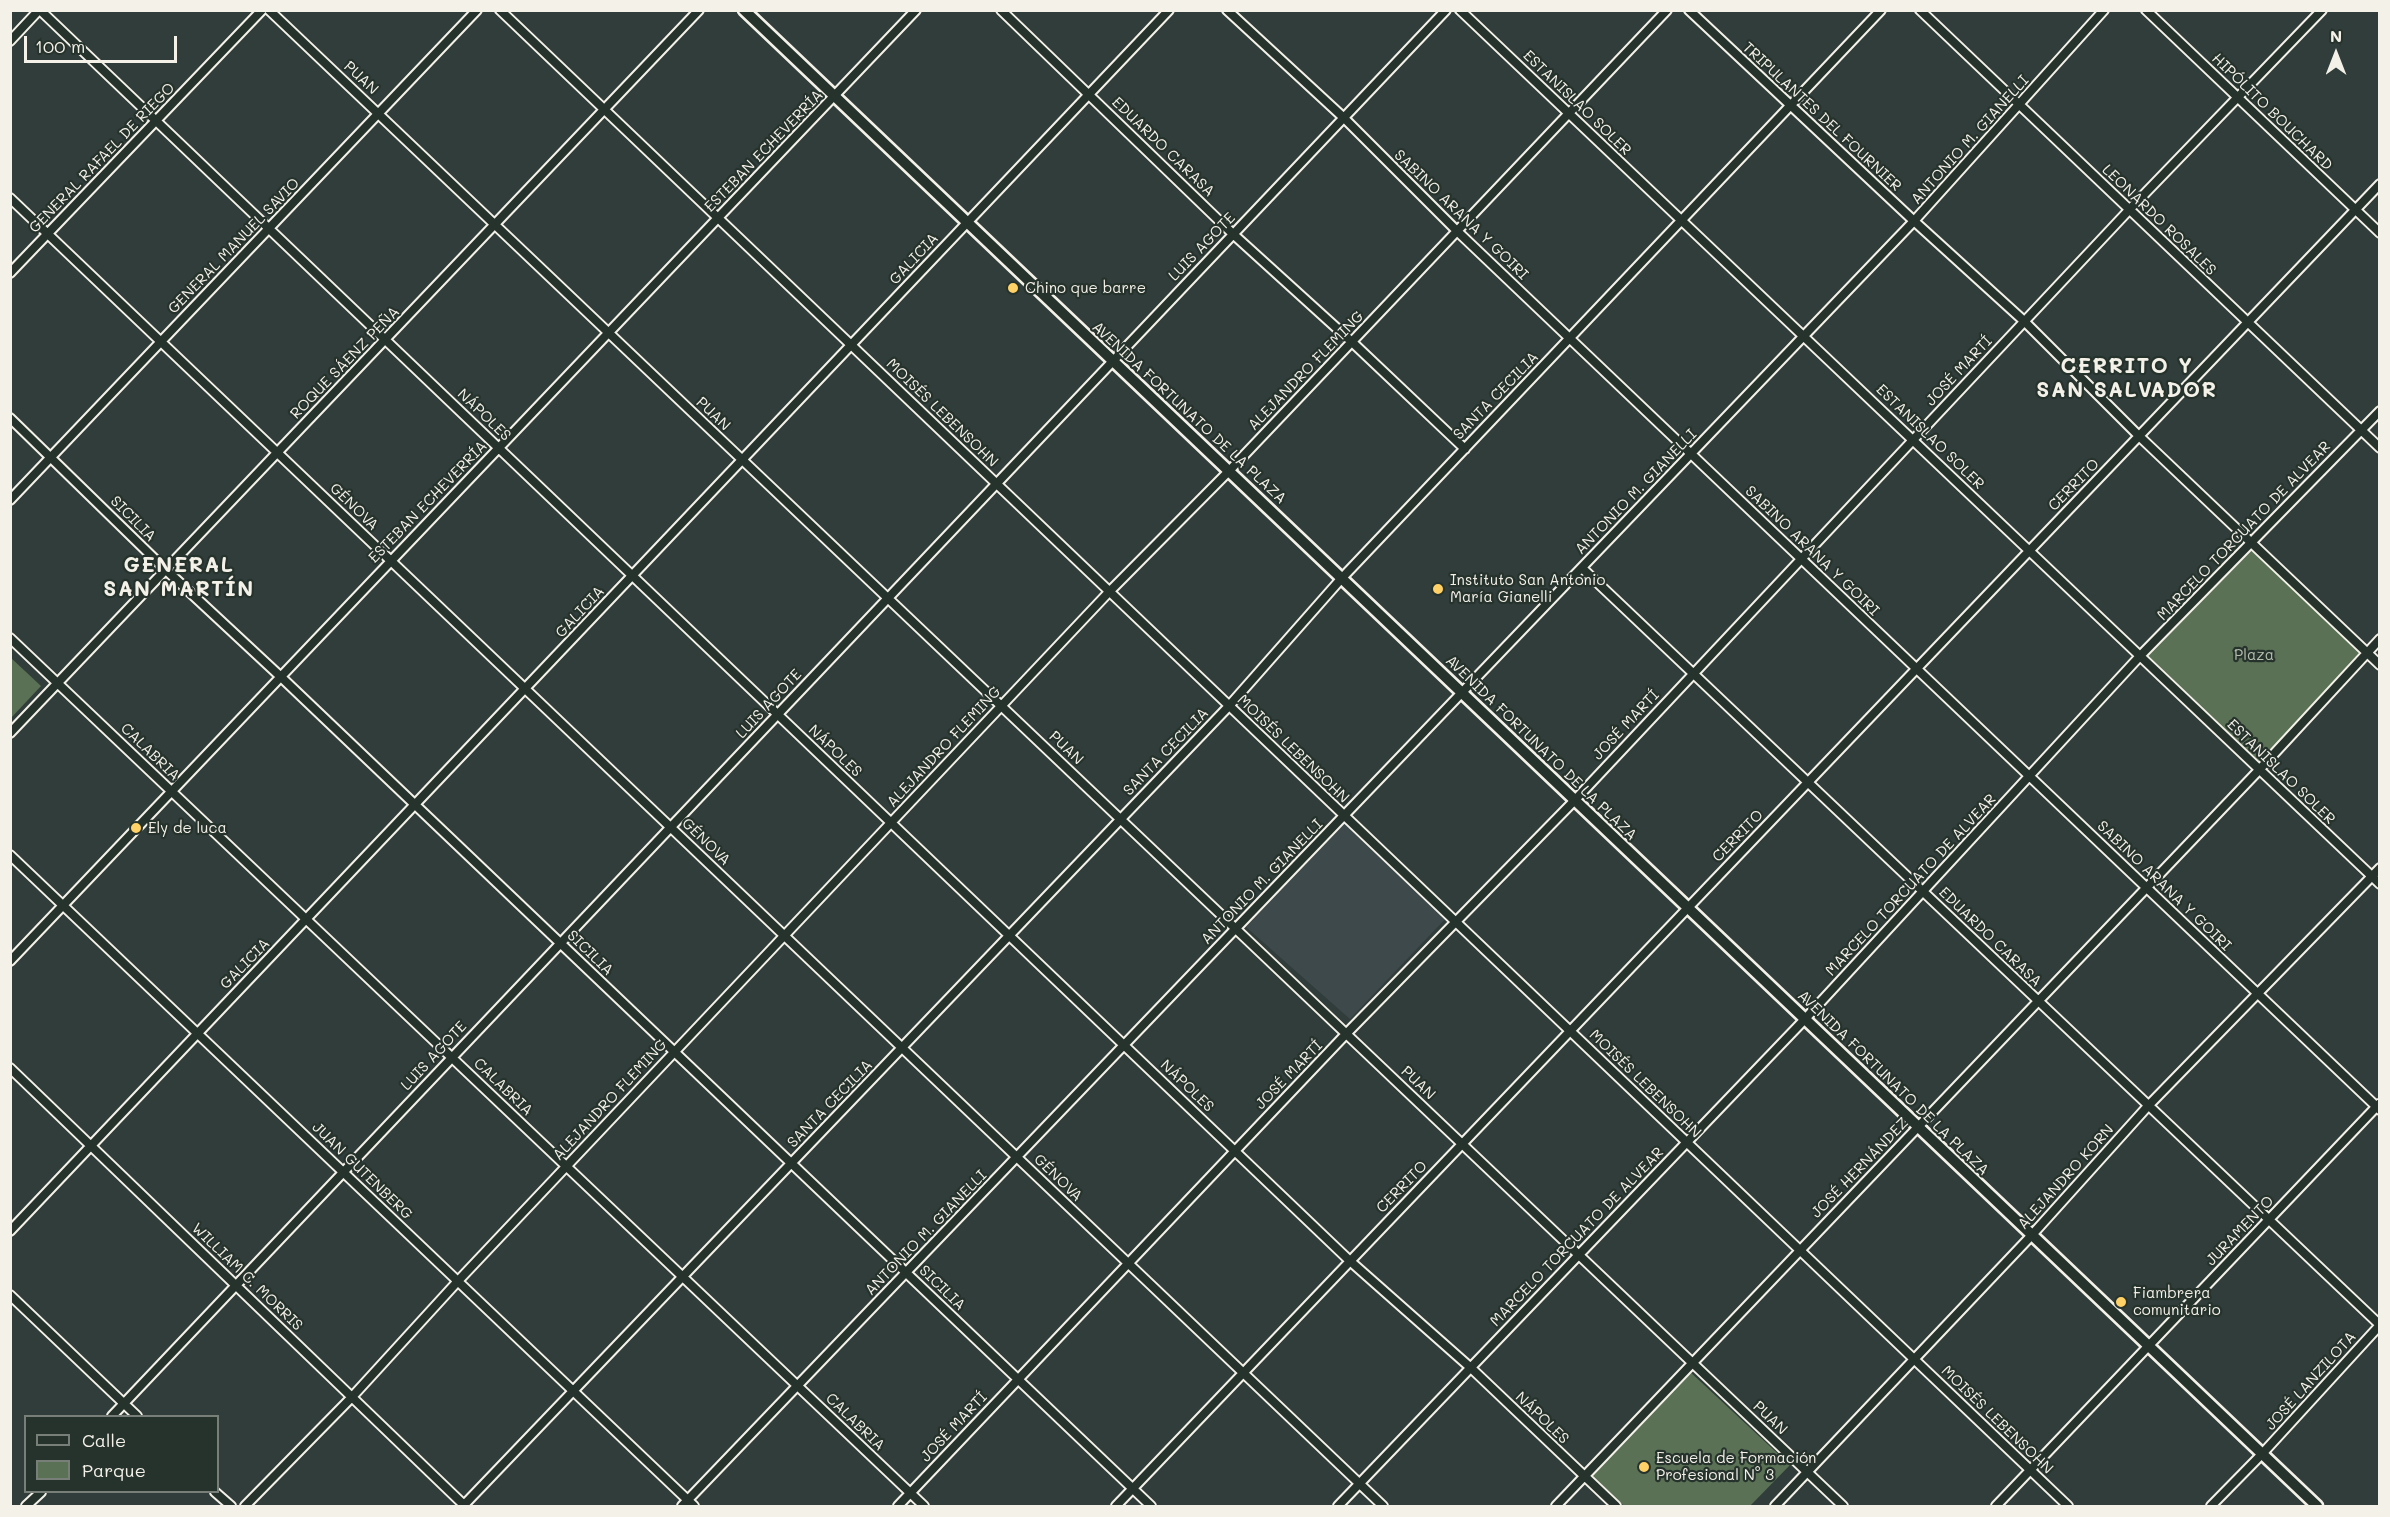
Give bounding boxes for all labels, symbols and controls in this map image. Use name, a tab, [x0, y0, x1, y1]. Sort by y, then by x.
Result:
scale bar	[27, 24, 180, 62]
north arrow	[2306, 24, 2366, 84]
text: N	[2330, 25, 2342, 46]
text: 100 m	[35, 34, 85, 58]
street label: TRIPULANTES DEL FOURNIER	[1739, 39, 1905, 195]
street label: ESTANISLAO SOLER	[1519, 47, 1635, 159]
street label: HIPÓLITO BOUCHARD	[2208, 50, 2336, 174]
street label: PUAN	[340, 58, 382, 98]
street label: ANTONIO M. GIANELLI	[1907, 72, 2033, 208]
street label: GENERAL RAFAEL DE RIEGO	[25, 79, 179, 237]
street label: ESTEBAN ECHEVERRÍA	[701, 86, 827, 216]
street label: EDUARDO CARASA	[1108, 93, 1218, 201]
street label: SABINO ARANA Y GOIRI	[1390, 146, 1532, 284]
street label: LEONARDO ROSALES	[2098, 161, 2220, 279]
street label: GENERAL MANUEL SAVIO	[165, 174, 303, 318]
street label: LUIS AGOTE	[1165, 209, 1239, 285]
street label: GALICIA	[886, 230, 942, 288]
place label: Chino que barre	[1025, 279, 1146, 297]
marker: Chino que barre	[1006, 281, 1020, 295]
street label: ROQUE SÁENZ PEÑA	[287, 303, 403, 423]
street label: ALEJANDRO FLEMING	[1244, 308, 1368, 434]
street label: AVENIDA FORTUNATO DE LA PLAZA	[1088, 318, 1290, 508]
street label: JOSÉ MARTÍ	[1922, 332, 1996, 410]
street label: SANTA CECILIA	[1450, 348, 1542, 444]
district label: CERRITO Y SAN SALVADOR	[2036, 354, 2218, 404]
street label: MOISÉS LEBENSOHN	[882, 355, 1002, 471]
street label: ESTANISLAO SOLER	[1872, 381, 1988, 493]
street label: NÁPOLES	[453, 385, 515, 445]
street label: PUAN	[692, 393, 734, 435]
street label: ANTONIO M. GIANELLI	[1571, 426, 1701, 558]
street label: ESTEBAN ECHEVERRÍA	[365, 437, 491, 567]
street label: MARCELO TORCUATO DE ALVEAR	[2153, 438, 2335, 624]
street label: CERRITO	[2045, 455, 2103, 515]
street label: GÉNOVA	[326, 480, 382, 534]
street label: SABINO ARANA Y GOIRI	[1741, 482, 1883, 620]
street label: SICILIA	[106, 492, 160, 546]
district label: GENERAL SAN MARTÍN	[103, 553, 255, 603]
place label: Instituto San Antonio María Gianelli	[1450, 571, 1605, 606]
marker: Instituto San Antonio María Gianelli	[1431, 582, 1445, 596]
street label: GALICIA	[552, 583, 608, 641]
park label: Plaza	[2234, 646, 2274, 664]
street label: AVENIDA FORTUNATO DE LA PLAZA	[1442, 652, 1640, 844]
street label: LUIS AGOTE	[732, 666, 806, 742]
street label: ALEJANDRO FLEMING	[883, 683, 1005, 811]
street label: JOSÉ MARTÍ	[1589, 686, 1663, 764]
street label: MOISÉS LEBENSOHN	[1233, 691, 1353, 807]
street label: SANTA CECILIA	[1120, 704, 1212, 800]
street label: ESTANISLAO SOLER	[2223, 716, 2339, 828]
street label: CALABRIA	[117, 719, 183, 785]
street label: NÁPOLES	[804, 721, 866, 781]
street label: PUAN	[1045, 727, 1087, 769]
street label: MARCELO TORCUATO DE ALVEAR	[1822, 790, 2000, 980]
street label: CERRITO	[1709, 806, 1767, 866]
street label: GÉNOVA	[678, 815, 734, 869]
street label: ANTONIO M. GIANELLI	[1197, 816, 1327, 948]
street label: SABINO ARANA Y GOIRI	[2093, 817, 2235, 955]
place label: Ely de luca	[148, 819, 227, 837]
marker: Ely de luca	[129, 821, 143, 835]
street label: EDUARDO CARASA	[1935, 883, 2045, 991]
street label: SICILIA	[563, 927, 617, 979]
street label: GALICIA	[216, 935, 274, 993]
street label: AVENIDA FORTUNATO DE LA PLAZA	[1794, 987, 1992, 1179]
street label: LUIS AGOTE	[397, 1018, 471, 1094]
street label: MOISÉS LEBENSOHN	[1585, 1026, 1705, 1142]
street label: ALEJANDRO FLEMING	[549, 1036, 671, 1164]
street label: JOSÉ MARTÍ	[1252, 1037, 1326, 1113]
street label: CALABRIA	[470, 1054, 536, 1120]
street label: SANTA CECILIA	[784, 1056, 876, 1152]
street label: NÁPOLES	[1156, 1056, 1218, 1116]
street label: PUAN	[1397, 1062, 1439, 1104]
street label: JOSÉ HERNÁNDEZ	[1808, 1114, 1912, 1222]
street label: JUAN GUTENBERG	[308, 1119, 416, 1223]
street label: ALEJANDRO KORN	[2014, 1121, 2118, 1233]
street label: MARCELO TORCUATO DE ALVEAR	[1486, 1144, 1668, 1330]
street label: GÉNOVA	[1030, 1151, 1086, 1205]
street label: CERRITO	[1373, 1157, 1431, 1217]
street label: ANTONIO M. GIANELLI	[861, 1167, 991, 1299]
street label: JURAMENTO	[2202, 1192, 2278, 1270]
street label: WILLIAM C. MORRIS	[188, 1219, 306, 1335]
street label: SICILIA	[915, 1262, 969, 1314]
place label: Fiambrera comunitario	[2133, 1284, 2221, 1319]
marker: Fiambrera comunitario	[2114, 1295, 2128, 1309]
street label: JOSÉ LANZILOTA	[2262, 1328, 2360, 1434]
street label: MOISÉS LEBENSOHN	[1937, 1362, 2057, 1478]
street label: JOSÉ MARTÍ	[917, 1388, 991, 1466]
street label: NÁPOLES	[1511, 1388, 1573, 1448]
street label: CALABRIA	[822, 1389, 888, 1455]
street label: PUAN	[1749, 1397, 1791, 1439]
legend	[24, 1415, 219, 1493]
text: Calle	[82, 1428, 126, 1452]
place label: Escuela de Formación Profesional N° 3	[1656, 1449, 1816, 1484]
text: Parque	[82, 1458, 146, 1482]
marker: Escuela de Formación Profesional N° 3	[1637, 1460, 1651, 1474]

